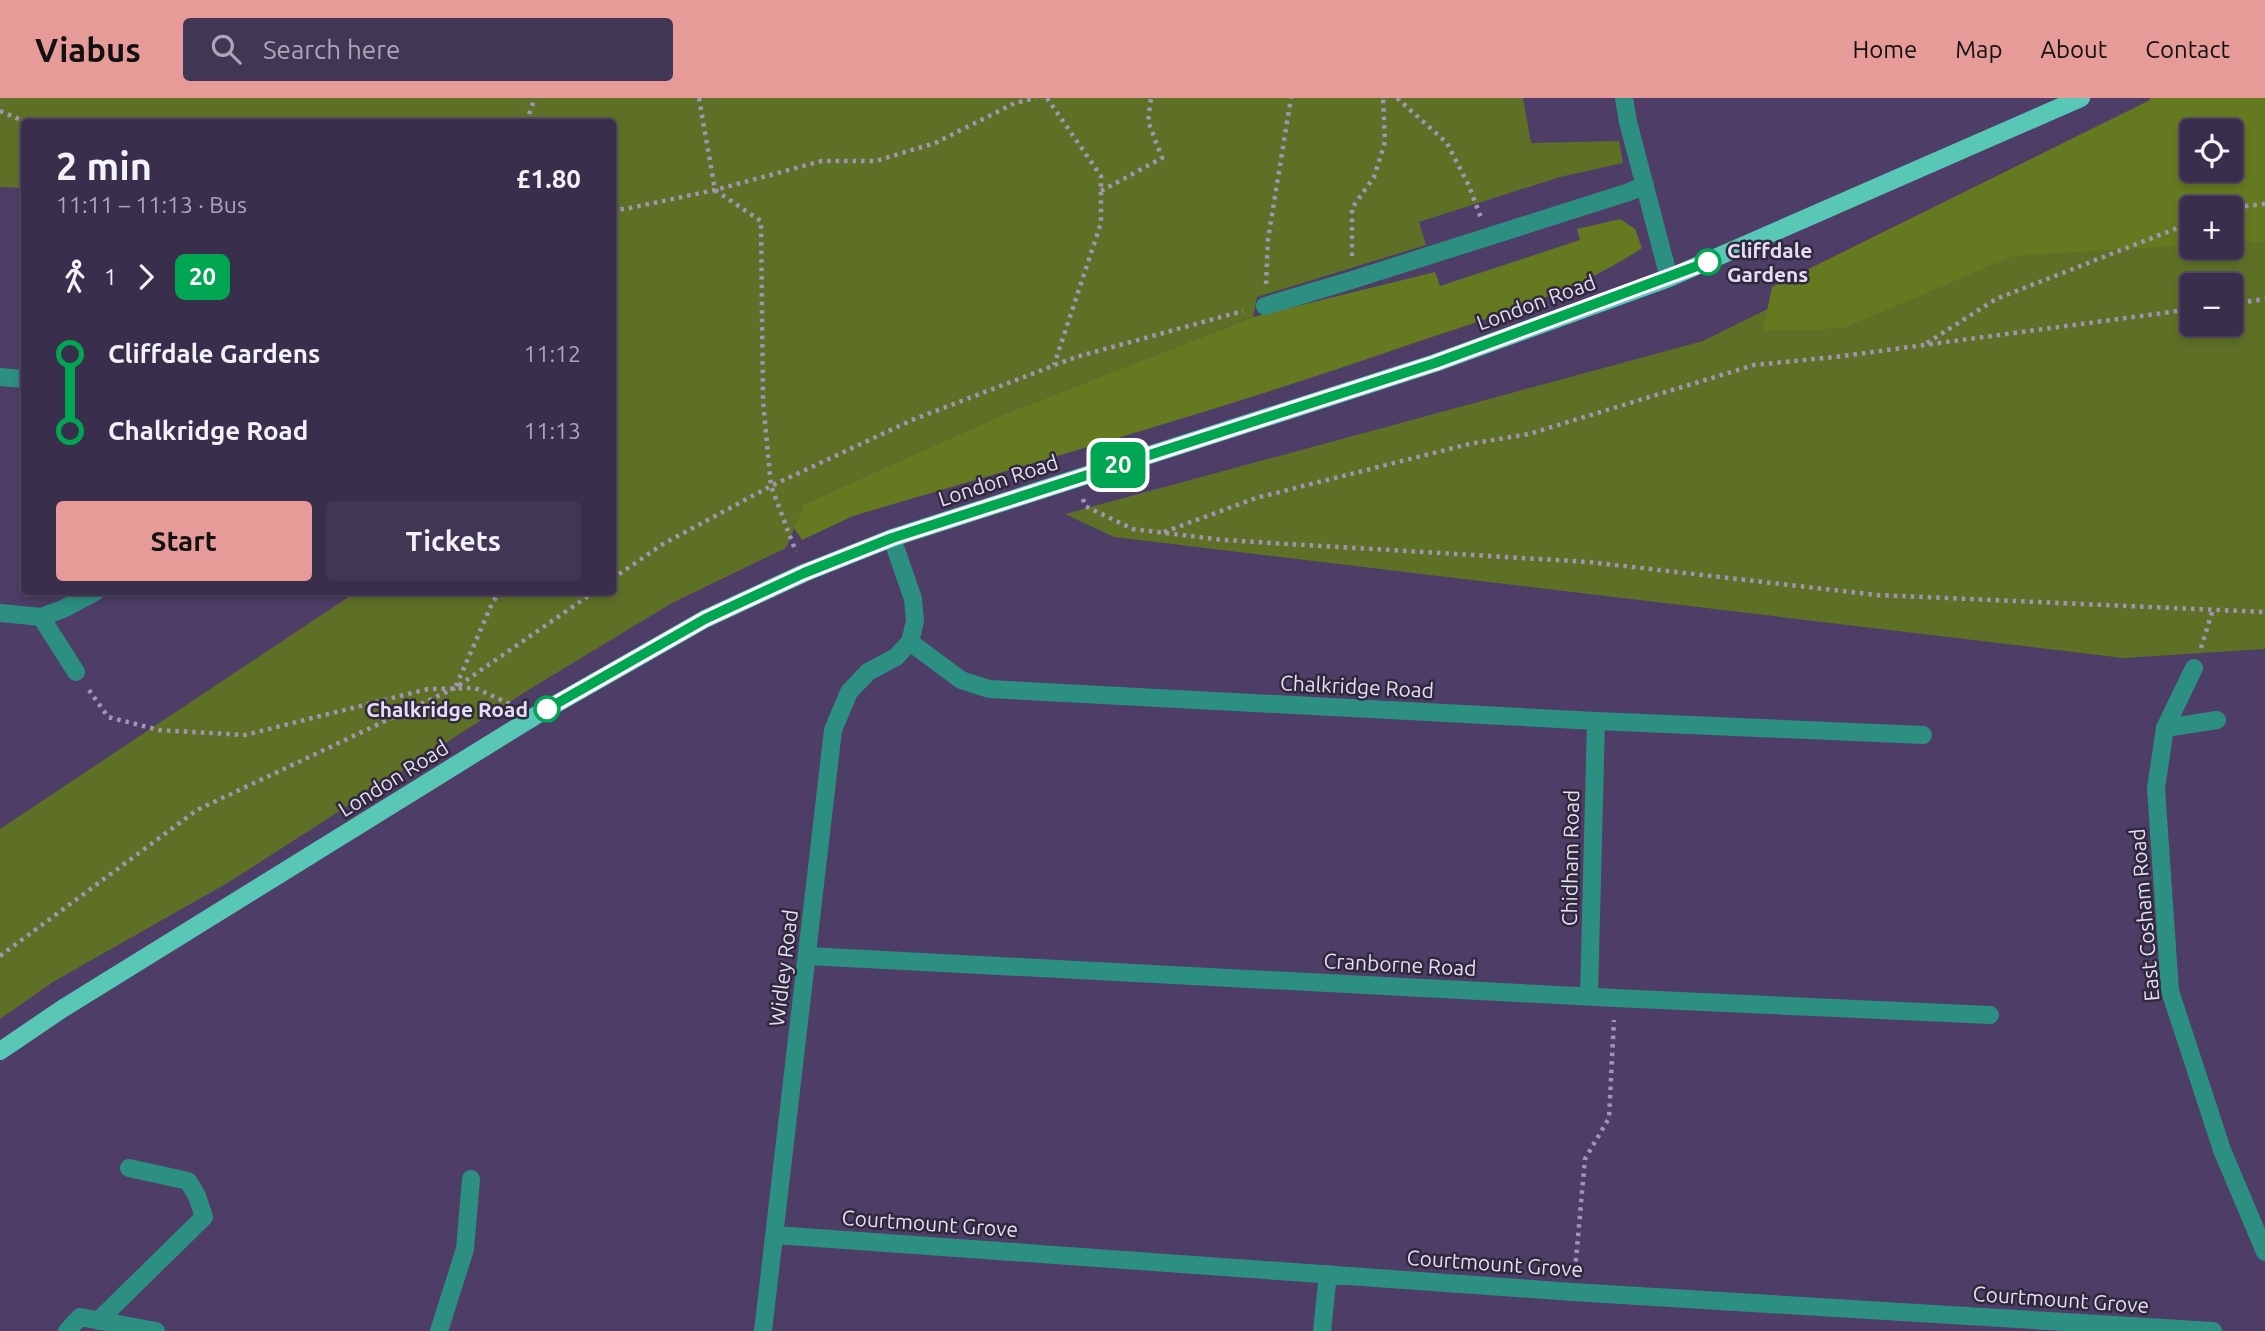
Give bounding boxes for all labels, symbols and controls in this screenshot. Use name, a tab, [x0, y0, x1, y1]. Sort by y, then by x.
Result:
search box	[183, 18, 673, 81]
icon: search	[207, 30, 245, 68]
text: Viabus	[35, 31, 141, 68]
text: Search here	[263, 35, 400, 64]
text: Home	[1852, 36, 1917, 63]
text: Map	[1955, 36, 2002, 63]
text: About	[2040, 36, 2107, 63]
text: Contact	[2145, 36, 2230, 63]
map controls	[2180, 119, 2243, 336]
button: locate	[2180, 119, 2243, 182]
text: 2 min	[56, 145, 152, 187]
text: £1.80	[516, 164, 581, 193]
text: 11:11 – 11:13 · Bus	[56, 192, 247, 217]
button: +	[2180, 196, 2243, 259]
place label: Cliffdale Gardens	[1727, 238, 1812, 286]
marker: Cliffdale Gardens	[1695, 249, 1721, 275]
icon: walk	[56, 258, 94, 296]
icon: forward	[127, 258, 165, 296]
text: 20	[189, 263, 216, 290]
text: 1	[104, 264, 117, 289]
street label: London Road	[1473, 269, 1599, 335]
button: −	[2180, 273, 2243, 336]
text: Cliffdale Gardens	[108, 339, 320, 368]
text: 11:12	[523, 341, 581, 366]
text: Chalkridge Road	[108, 416, 308, 445]
text: 11:13	[523, 418, 581, 443]
line badge: 20	[1086, 442, 1150, 488]
street label: London Road	[935, 449, 1061, 511]
text: 20	[1104, 451, 1132, 478]
button: Start	[56, 501, 312, 581]
button: Tickets	[326, 501, 581, 581]
street label: Chalkridge Road	[1279, 670, 1435, 702]
marker: Chalkridge Road	[534, 696, 560, 722]
place label: Chalkridge Road	[366, 697, 528, 721]
street label: London Road	[334, 735, 452, 821]
street label: Chidham Road	[1557, 790, 1583, 926]
street label: East Cosham Road	[2125, 828, 2163, 1002]
street label: Widley Road	[764, 908, 802, 1028]
street label: Cranborne Road	[1323, 948, 1477, 980]
street label: Courtmount Grove	[841, 1205, 1019, 1241]
street label: Courtmount Grove	[1406, 1245, 1584, 1281]
street label: Courtmount Grove	[1972, 1281, 2150, 1317]

